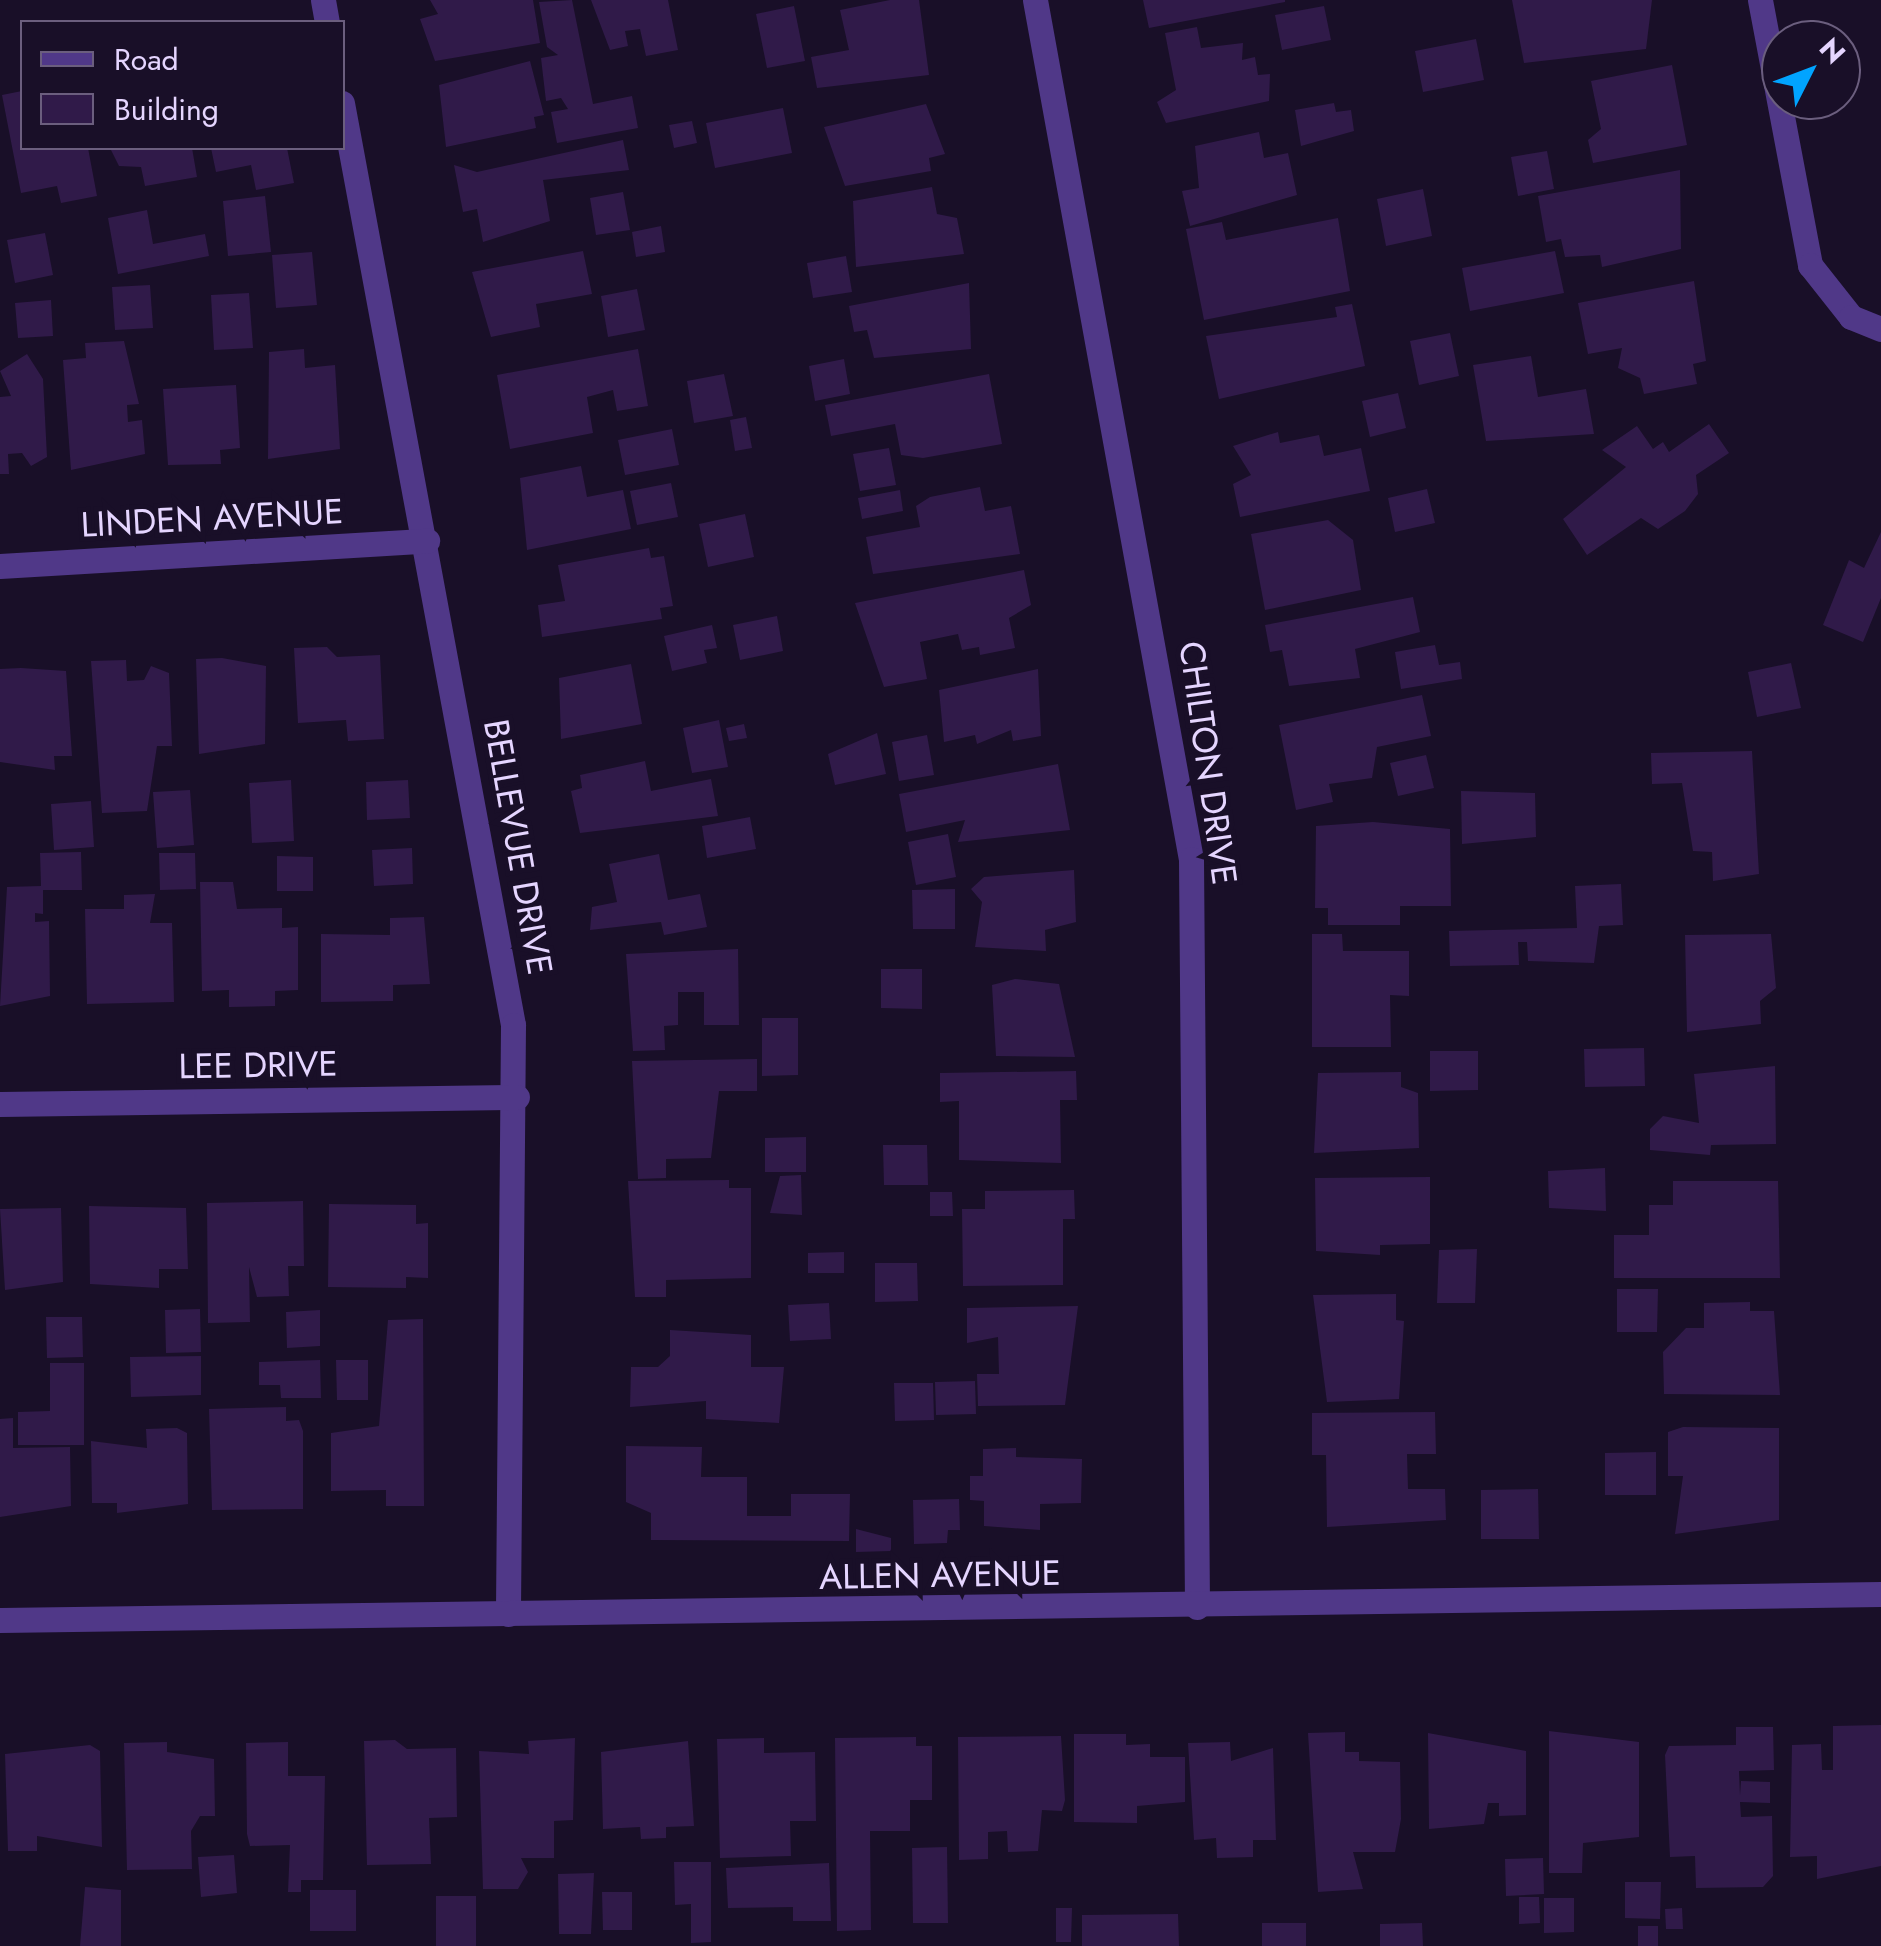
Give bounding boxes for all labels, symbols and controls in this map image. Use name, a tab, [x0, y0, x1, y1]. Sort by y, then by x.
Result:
legend	[20, 20, 345, 150]
north arrow	[1761, 20, 1861, 120]
text: N	[1810, 29, 1855, 73]
text: Road	[114, 38, 179, 81]
text: Building	[114, 88, 219, 131]
street label: LINDEN AVENUE	[80, 490, 344, 546]
street label: CHILTON DRIVE	[1170, 639, 1246, 887]
street label: BELLEVUE DRIVE	[475, 716, 561, 978]
street label: LEE DRIVE	[178, 1043, 338, 1087]
street label: ALLEN AVENUE	[819, 1552, 1061, 1598]

